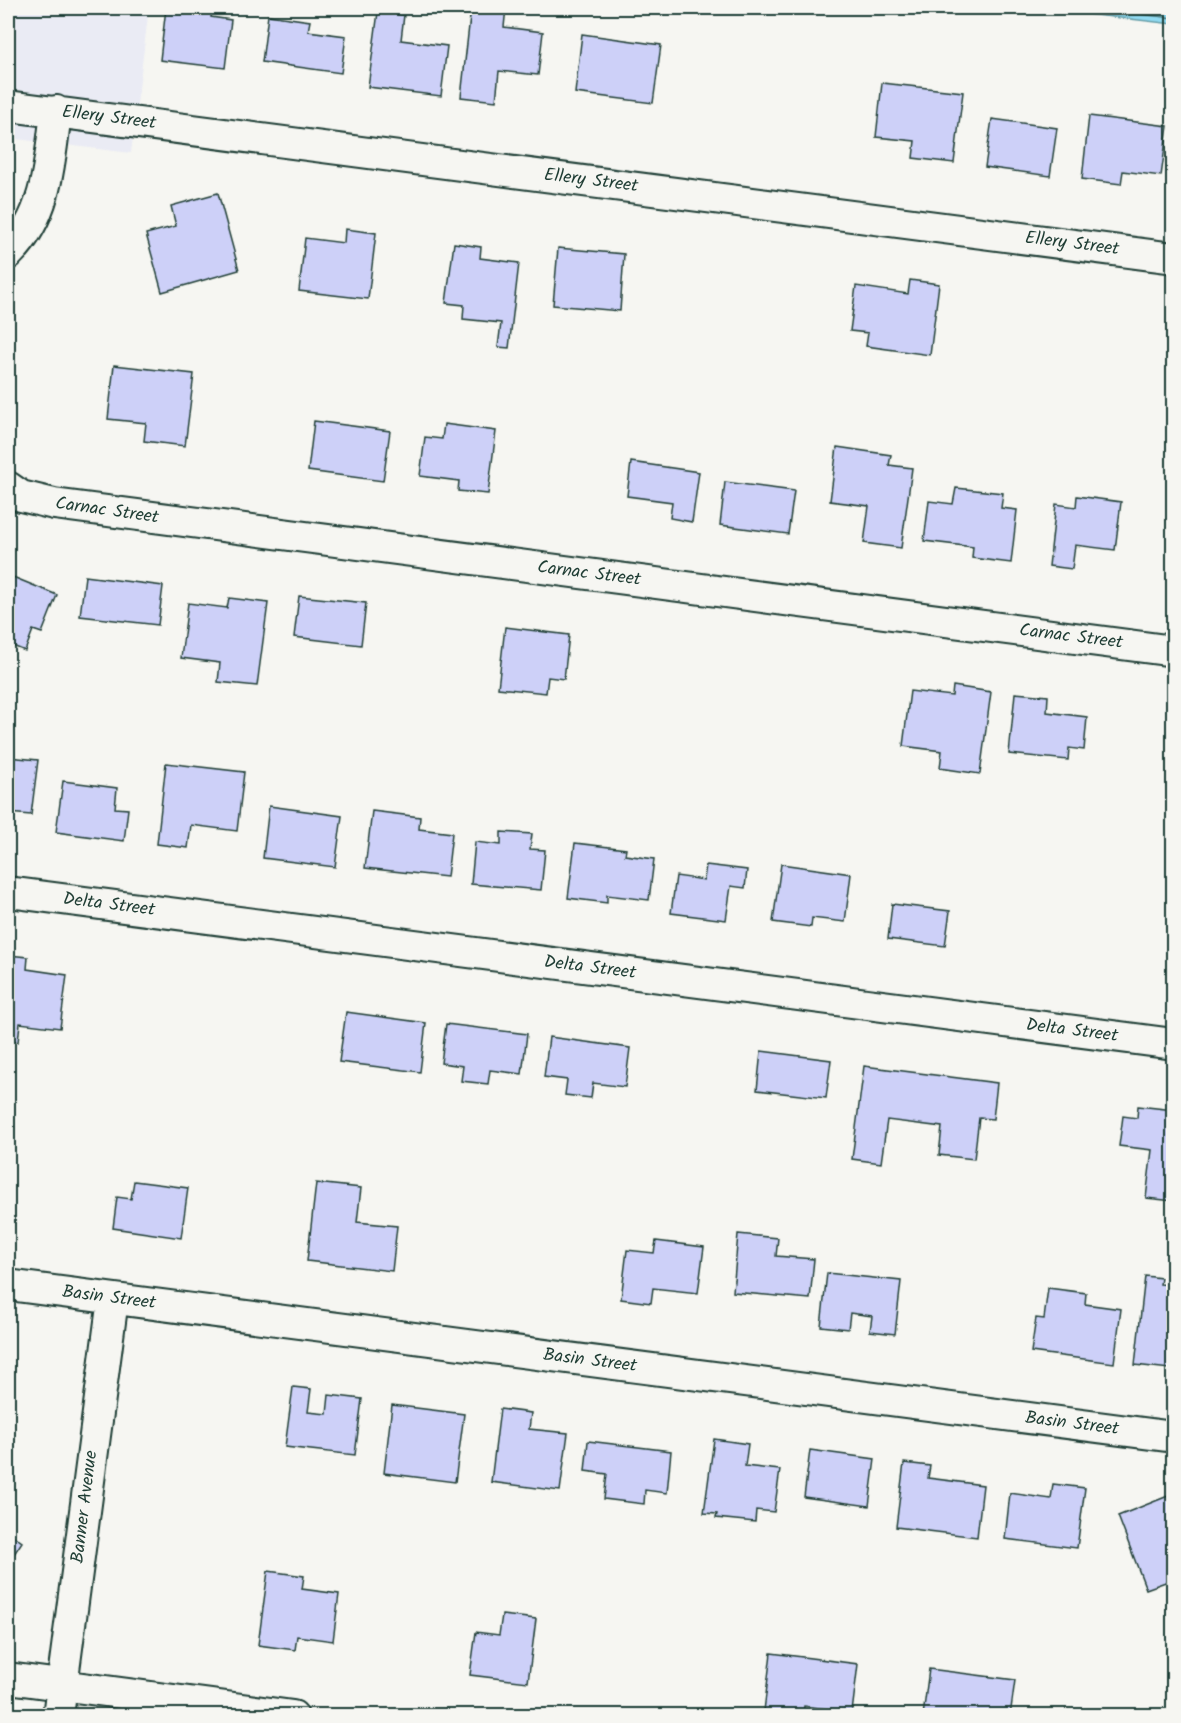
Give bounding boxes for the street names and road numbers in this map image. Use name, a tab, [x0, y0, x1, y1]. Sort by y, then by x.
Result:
street label: Ellery Street	[60, 98, 159, 138]
street label: Ellery Street	[542, 161, 641, 201]
street label: Ellery Street	[1023, 224, 1122, 264]
street label: Carnac Street	[53, 489, 162, 533]
street label: Carnac Street	[536, 553, 643, 595]
street label: Carnac Street	[1018, 616, 1125, 658]
street label: Delta Street	[61, 885, 158, 925]
street label: Delta Street	[542, 948, 639, 988]
street label: Delta Street	[1024, 1011, 1121, 1051]
street label: Basin Street	[60, 1278, 159, 1318]
street label: Basin Street	[541, 1341, 640, 1381]
street label: Basin Street	[1023, 1404, 1122, 1444]
street label: Banner Avenue	[64, 1449, 106, 1565]

